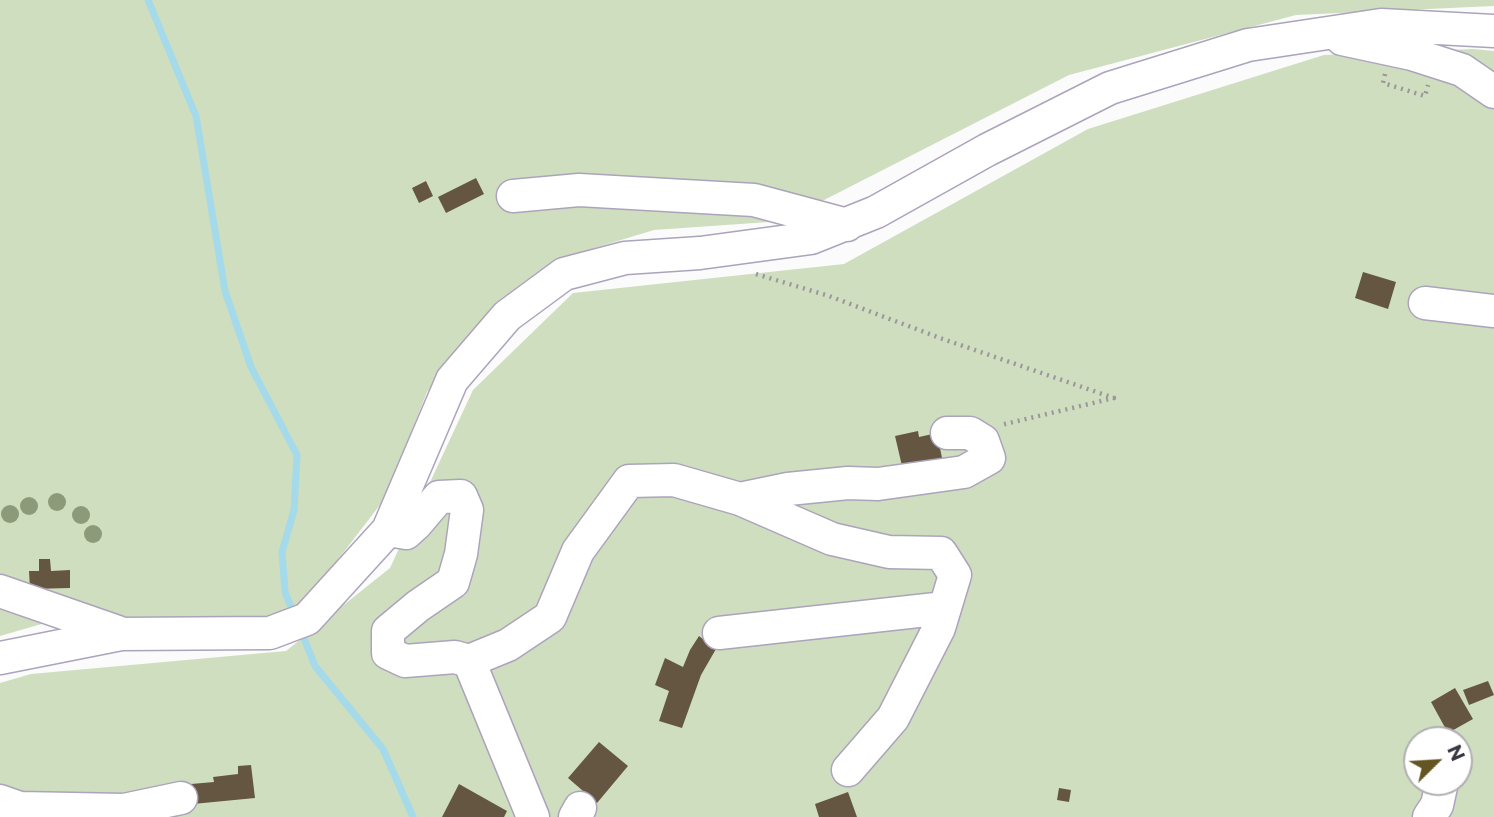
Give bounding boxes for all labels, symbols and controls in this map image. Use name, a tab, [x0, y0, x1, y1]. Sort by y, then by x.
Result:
north arrow	[1403, 726, 1473, 796]
text: N	[1442, 741, 1469, 765]

